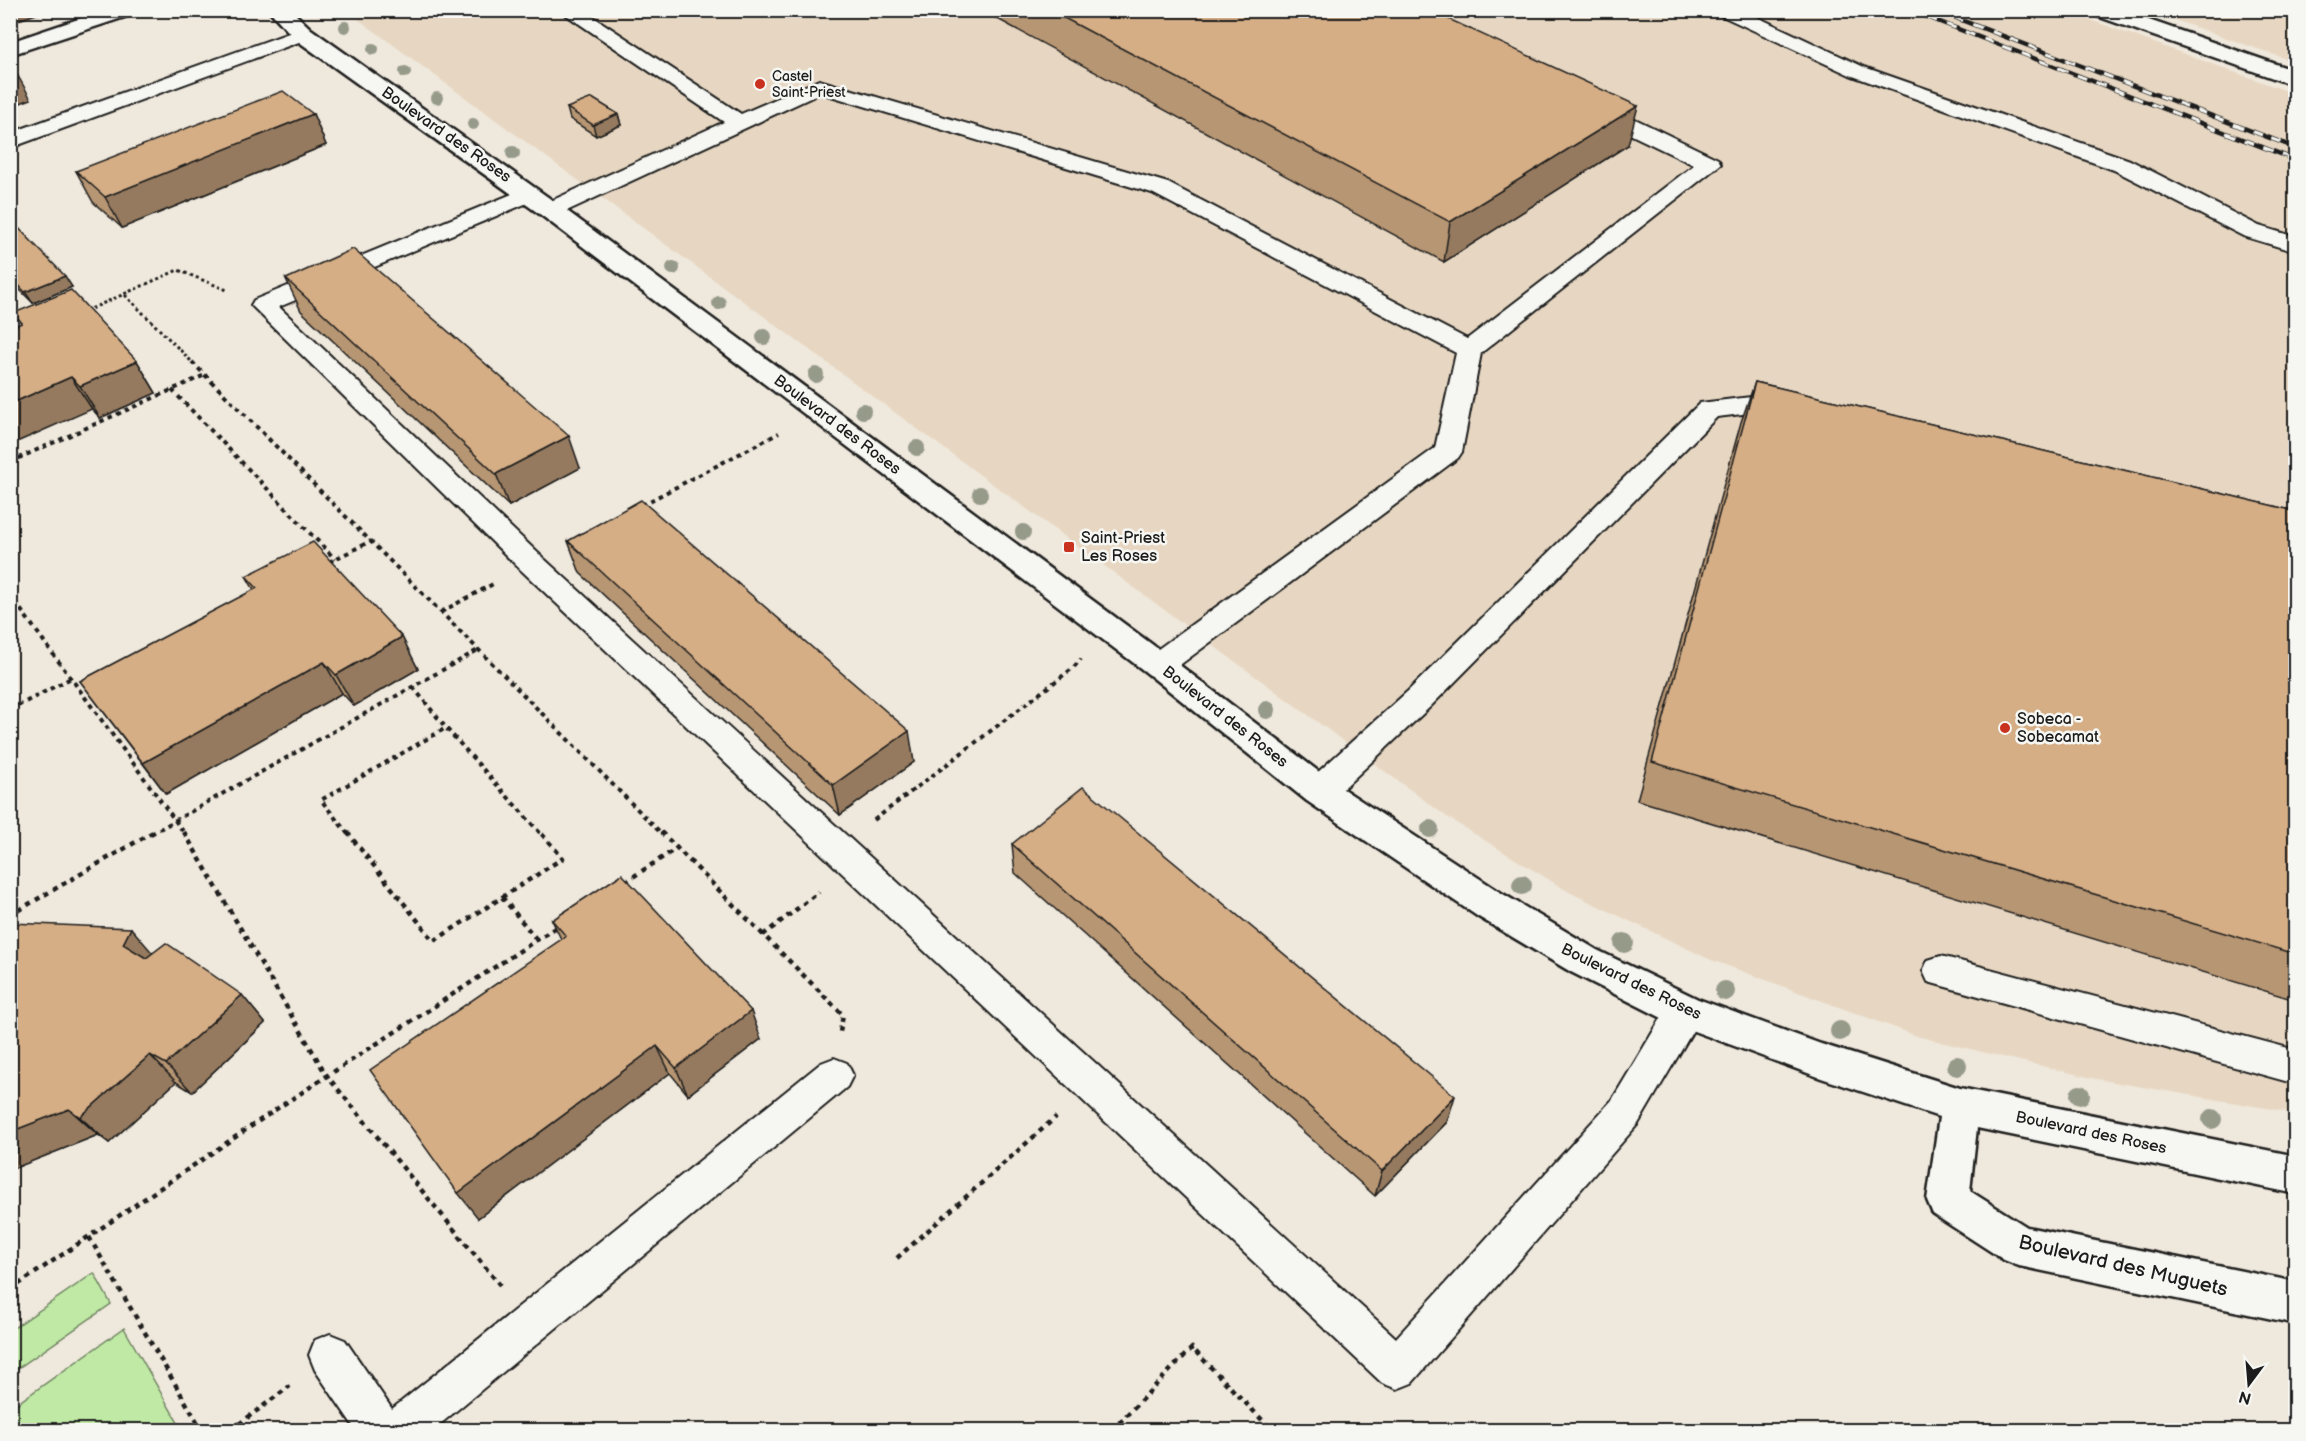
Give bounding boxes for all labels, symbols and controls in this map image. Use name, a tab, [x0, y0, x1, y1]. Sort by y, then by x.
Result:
place label: Castel Saint-Priest	[772, 68, 846, 101]
marker: Castel Saint-Priest	[753, 77, 767, 91]
street label: Boulevard des Roses	[378, 83, 515, 187]
street label: Boulevard des Roses	[770, 371, 904, 479]
place label: Saint-Priest Les Roses	[1081, 529, 1165, 566]
marker: Saint-Priest Les Roses	[1062, 540, 1076, 554]
street label: Boulevard des Roses	[1159, 662, 1292, 772]
place label: Sobeca - Sobecamat	[2017, 710, 2099, 747]
marker: Sobeca - Sobecamat	[1998, 721, 2012, 735]
street label: Boulevard des Roses	[1558, 940, 1704, 1024]
street label: Boulevard des Roses	[2014, 1108, 2168, 1158]
street label: Boulevard des Muguets	[2016, 1230, 2230, 1302]
north arrow	[2219, 1354, 2279, 1414]
text: N	[2237, 1386, 2254, 1408]

